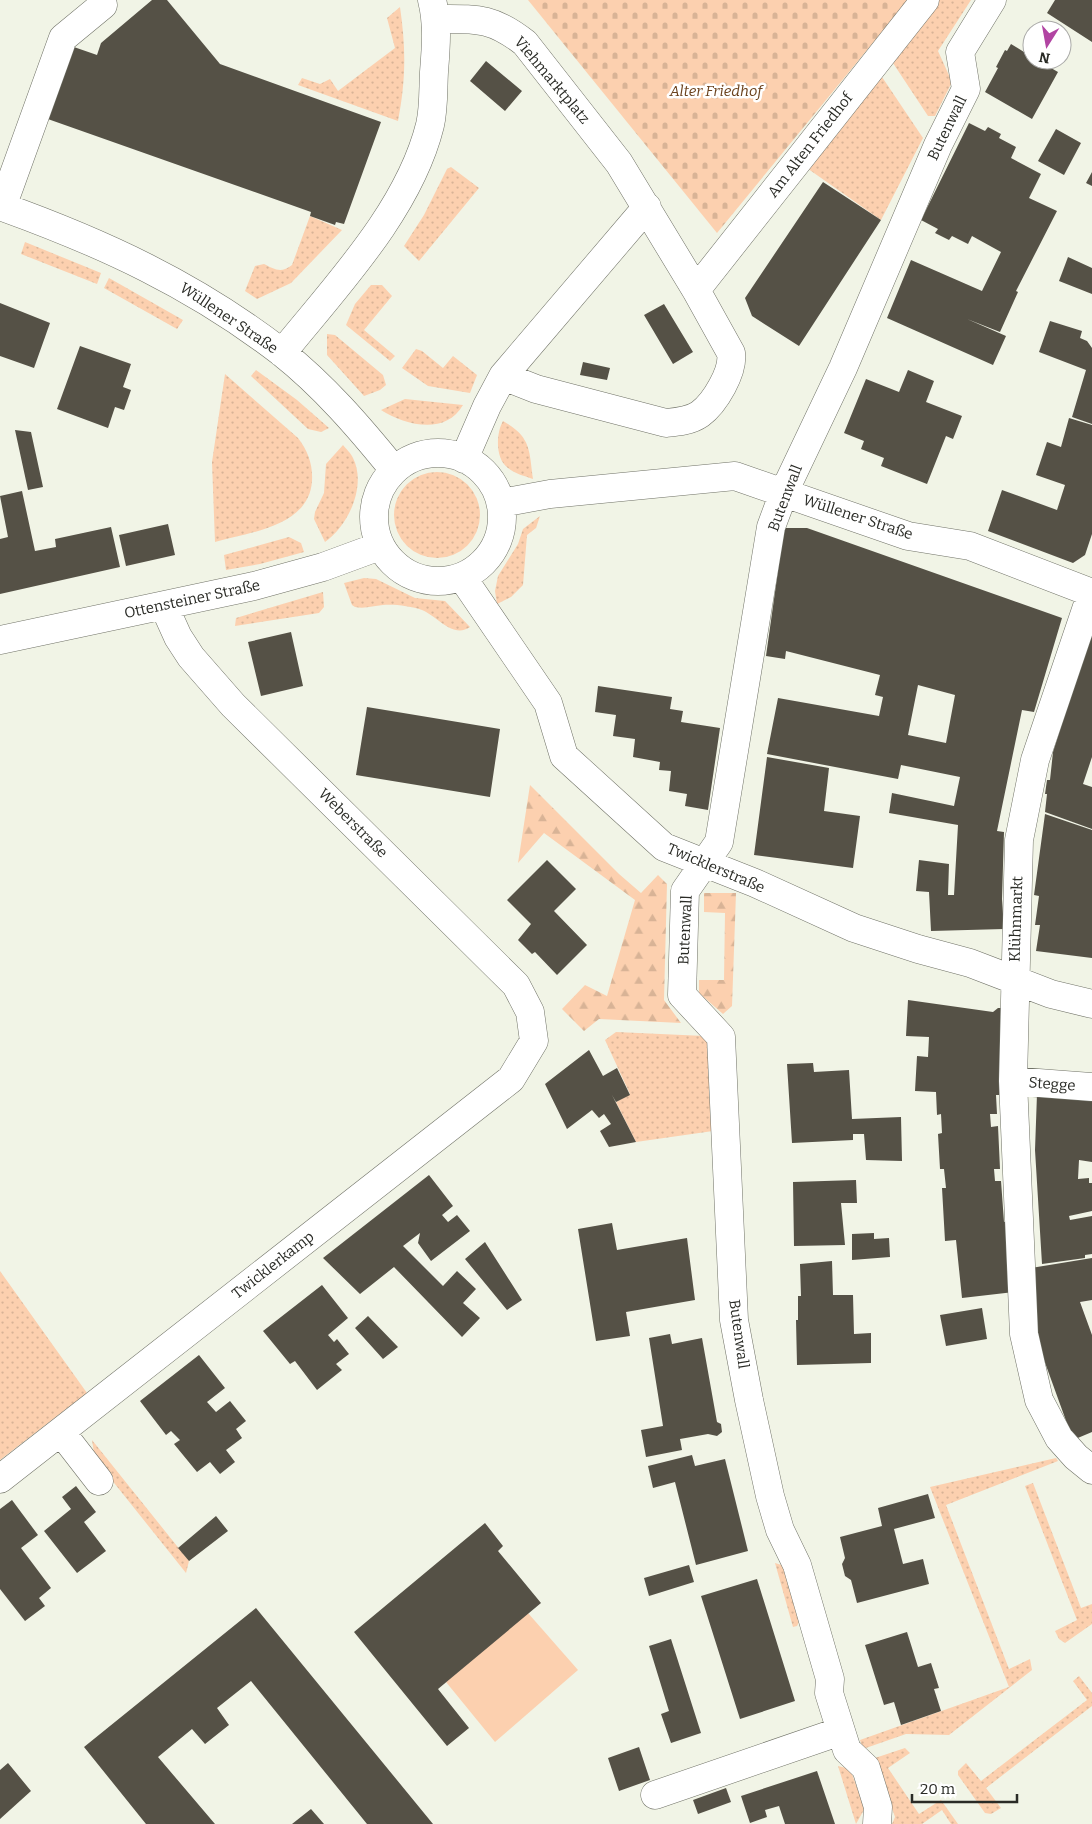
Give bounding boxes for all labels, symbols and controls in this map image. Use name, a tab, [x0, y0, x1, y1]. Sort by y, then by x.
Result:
north arrow	[1022, 20, 1072, 70]
street label: Viehmarktplatz	[510, 33, 594, 127]
text: N	[1038, 48, 1052, 67]
park label: Alter Friedhof	[669, 82, 764, 100]
street label: Am Alten Friedhof	[764, 88, 857, 201]
street label: Butenwall	[924, 93, 970, 163]
street label: Wüllener Straße	[177, 279, 281, 357]
street label: Butenwall	[764, 462, 806, 534]
street label: Wüllener Straße	[801, 491, 915, 543]
street label: Ottensteiner Straße	[123, 576, 261, 622]
street label: Weberstraße	[315, 785, 391, 861]
street label: Twicklerstraße	[664, 839, 768, 897]
street label: Klühnmarkt	[1006, 875, 1027, 962]
street label: Butenwall	[674, 895, 696, 965]
street label: Stegge	[1028, 1073, 1076, 1095]
street label: Twicklerkamp	[228, 1227, 318, 1303]
street label: Butenwall	[725, 1298, 753, 1370]
scale bar	[912, 1772, 1017, 1804]
text: 20 m	[920, 1780, 956, 1798]

